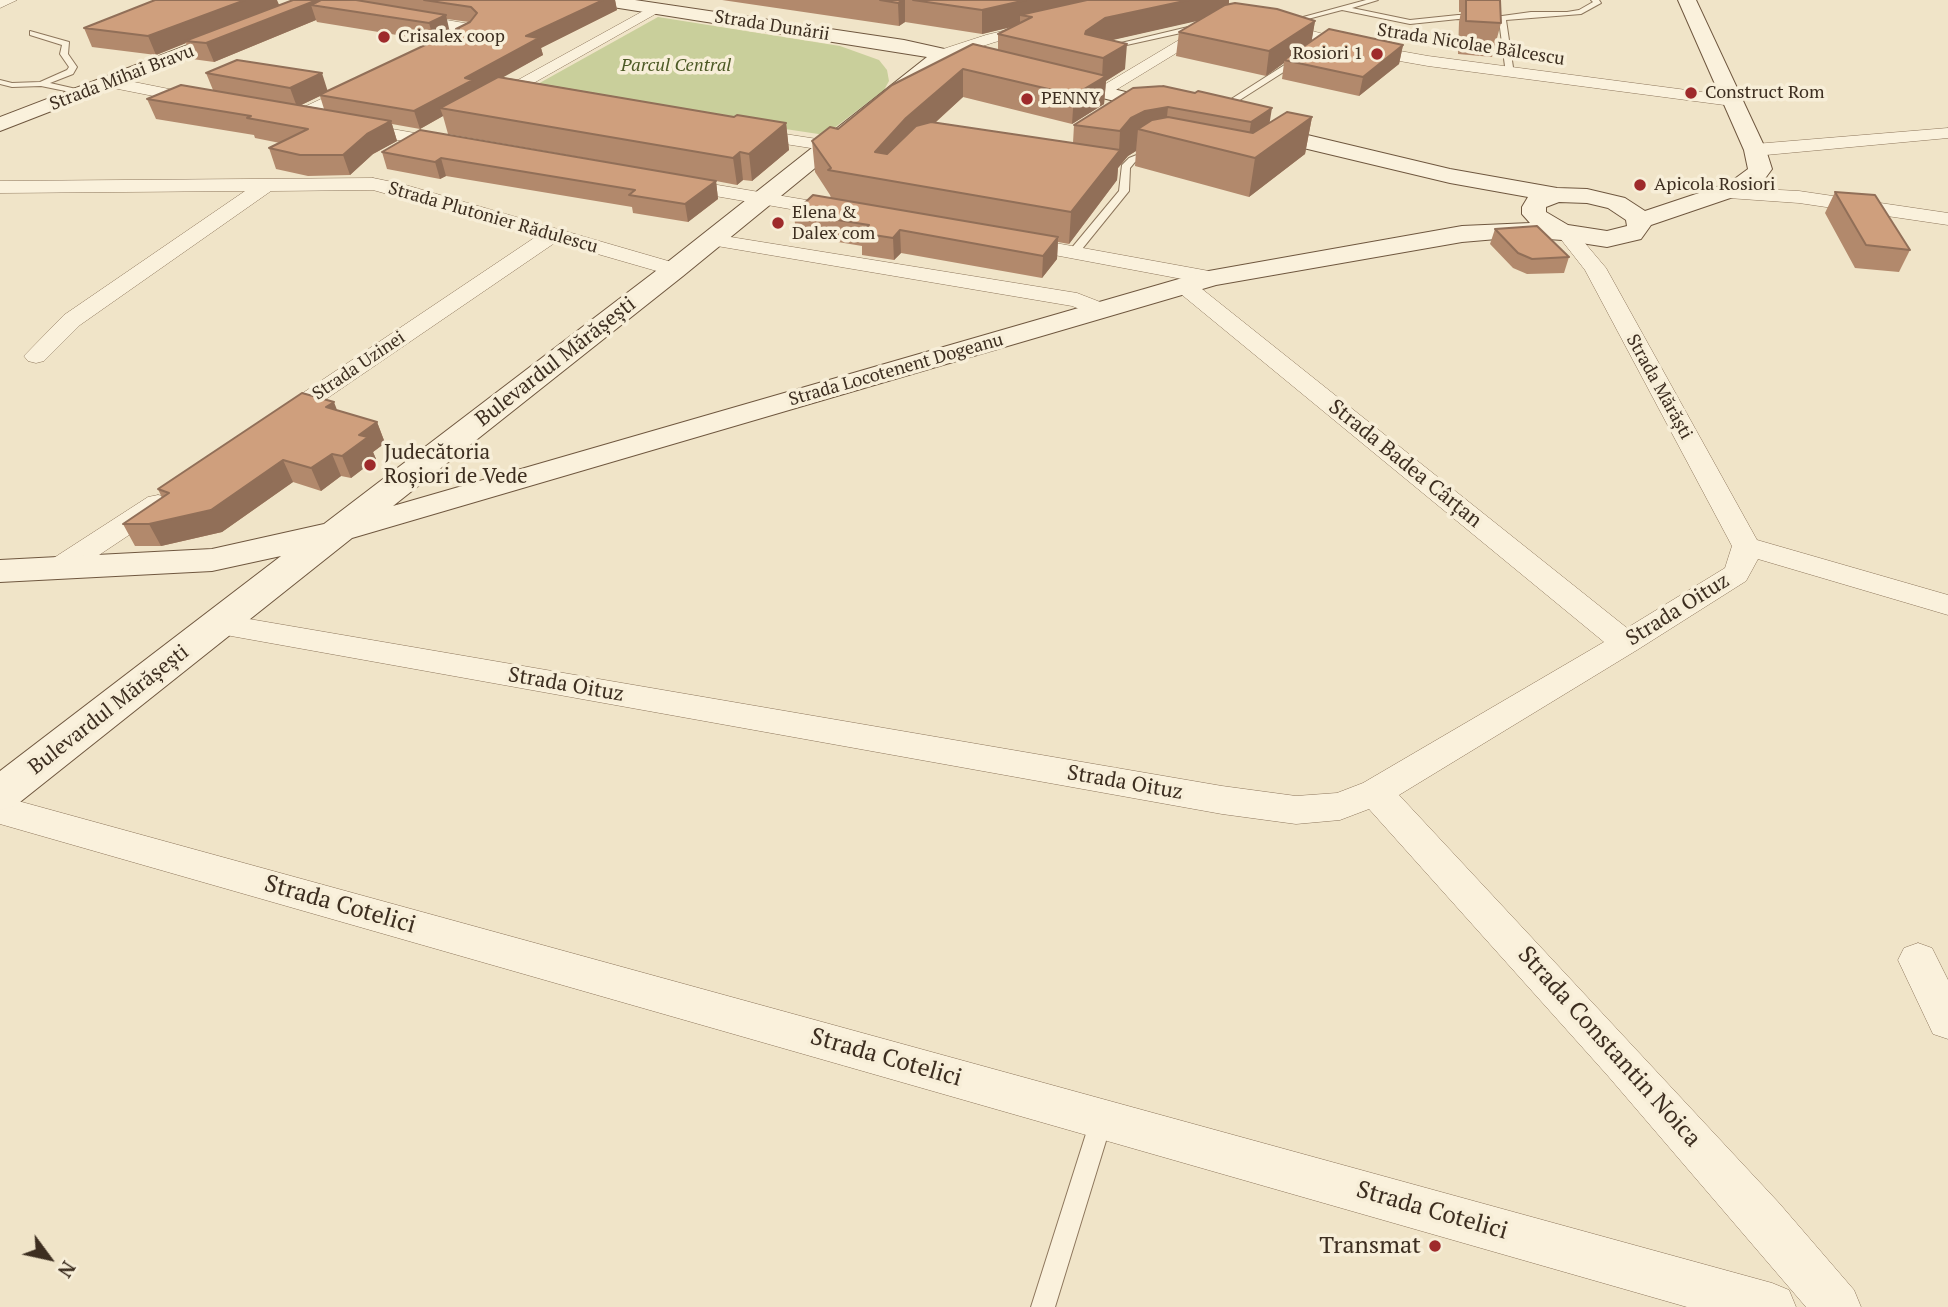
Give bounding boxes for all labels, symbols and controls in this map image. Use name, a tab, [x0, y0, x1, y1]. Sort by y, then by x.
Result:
street label: Strada Dunării	[713, 6, 831, 46]
street label: Strada Nicolae Bălcescu	[1376, 20, 1566, 70]
place label: Crisalex coop	[398, 26, 505, 48]
marker: Crisalex coop	[376, 29, 392, 45]
street label: Strada Mihai Bravu	[47, 41, 197, 115]
place label: Rosiori 1	[1292, 43, 1363, 65]
marker: Rosiori 1	[1369, 46, 1385, 62]
park label: Parcul Central	[621, 55, 731, 77]
place label: Construct Rom	[1705, 82, 1825, 104]
marker: Construct Rom	[1683, 85, 1699, 101]
place label: PENNY	[1041, 88, 1100, 110]
marker: PENNY	[1019, 91, 1035, 107]
place label: Apicola Rosiori	[1654, 174, 1775, 196]
marker: Apicola Rosiori	[1632, 177, 1648, 193]
street label: Strada Plutonier Rădulescu	[386, 178, 600, 258]
place label: Elena & Dalex com	[792, 202, 875, 244]
marker: Elena & Dalex com	[770, 215, 786, 231]
street label: Bulevardul Mărășești	[471, 292, 641, 432]
street label: Strada Uzinei	[309, 327, 409, 405]
street label: Strada Locotenent Dogeanu	[786, 329, 1006, 411]
street label: Strada Mărăști	[1621, 331, 1697, 443]
street label: Strada Badea Cârțan	[1323, 395, 1487, 533]
place label: Judecătoria Roșiori de Vede	[384, 440, 528, 490]
marker: Judecătoria Roșiori de Vede	[362, 457, 378, 473]
street label: Strada Oituz	[1622, 568, 1734, 652]
street label: Bulevardul Mărășești	[24, 640, 194, 780]
street label: Strada Oituz	[506, 662, 626, 708]
street label: Strada Oituz	[1065, 760, 1185, 806]
street label: Strada Cotelici	[261, 870, 419, 940]
street label: Strada Constantin Noica	[1511, 941, 1707, 1153]
street label: Strada Cotelici	[807, 1023, 965, 1093]
street label: Strada Cotelici	[1353, 1176, 1511, 1246]
north arrow	[14, 1223, 84, 1293]
place label: Transmat	[1319, 1232, 1421, 1260]
marker: Transmat	[1427, 1238, 1443, 1254]
text: N	[53, 1257, 81, 1283]

